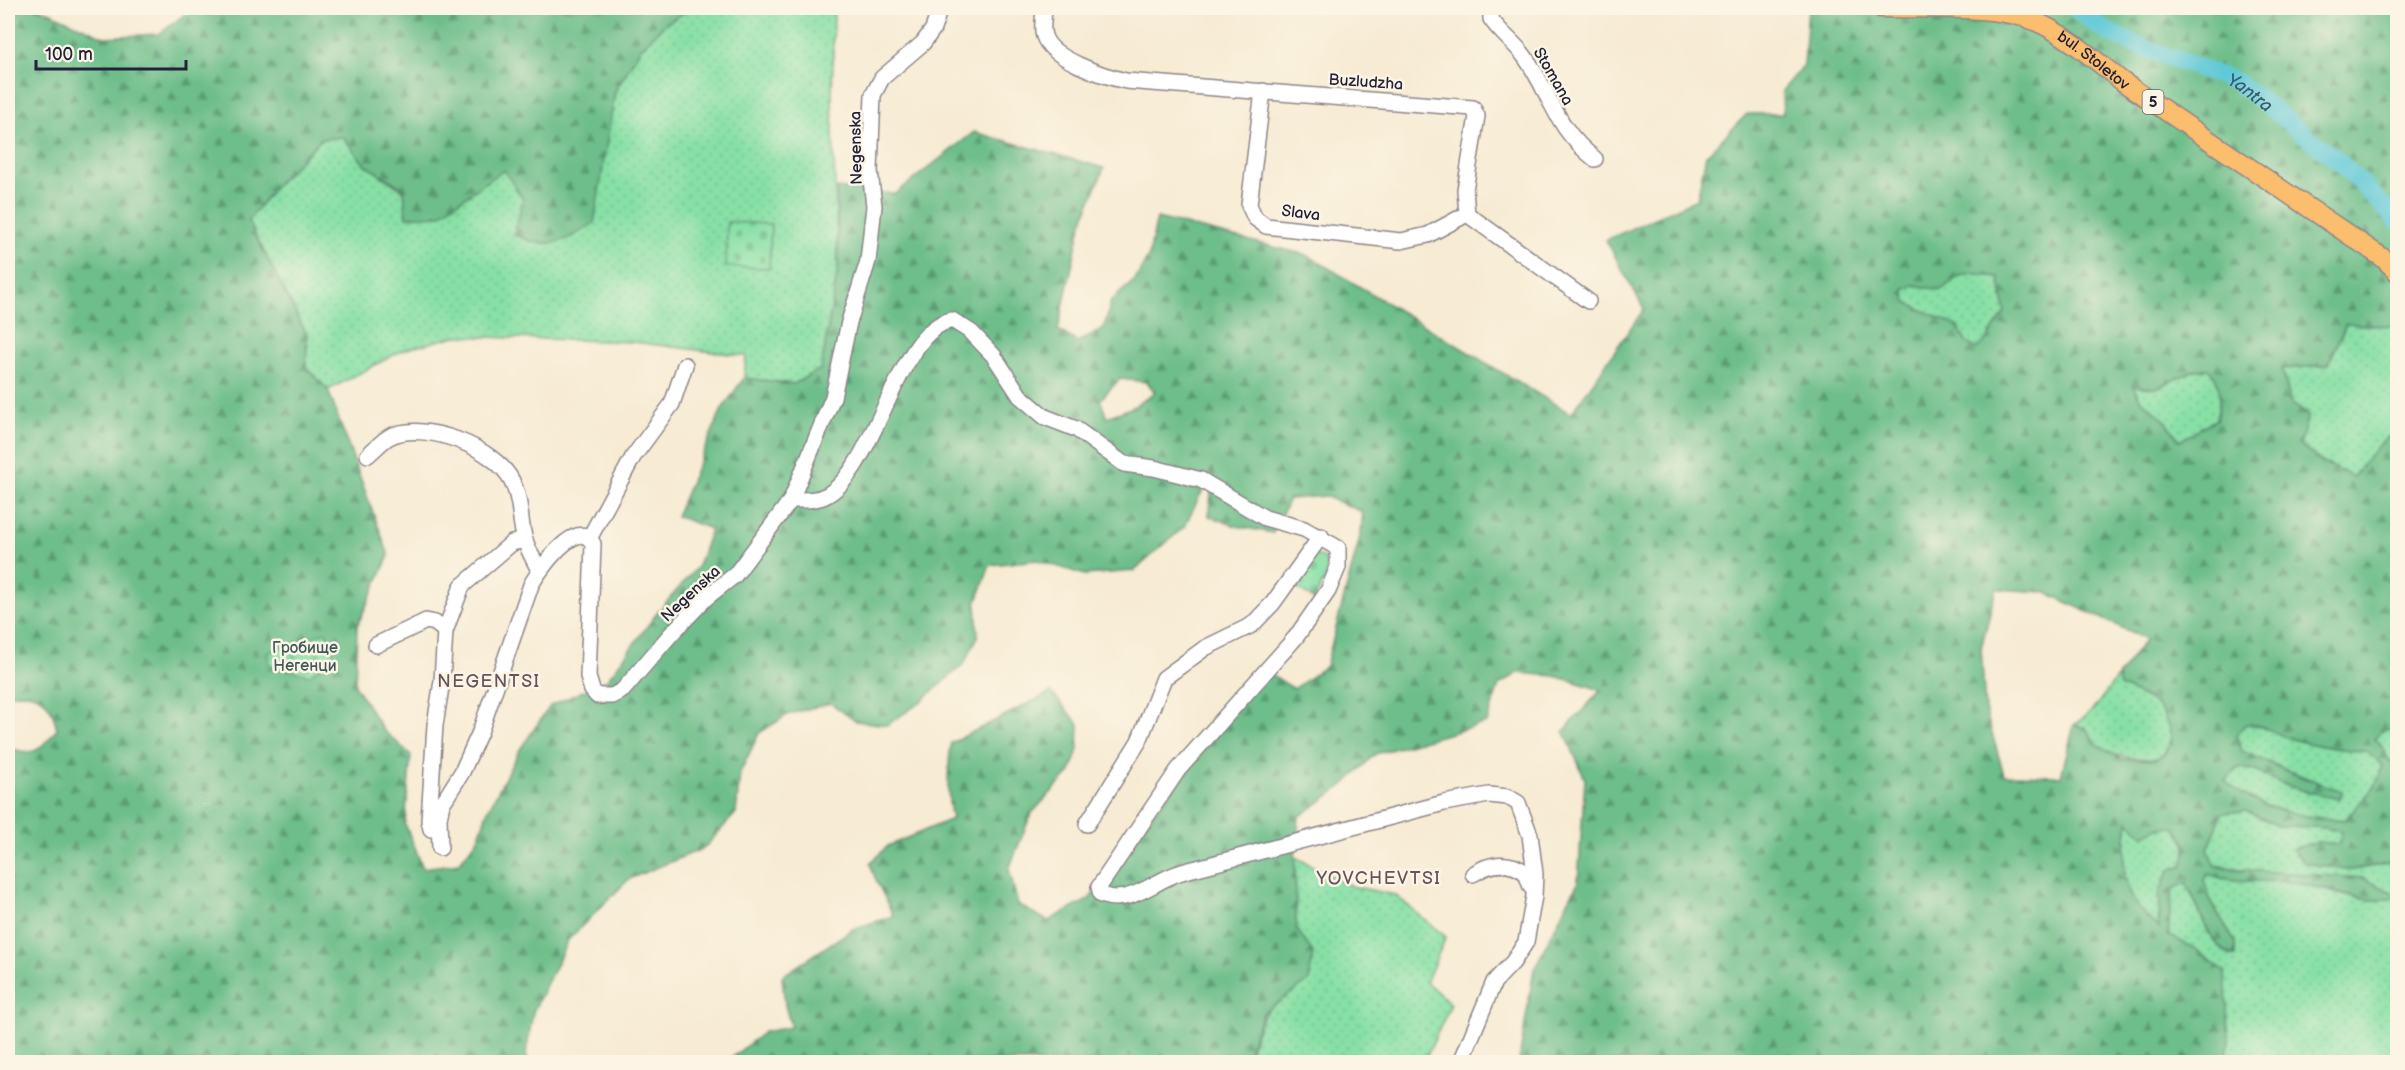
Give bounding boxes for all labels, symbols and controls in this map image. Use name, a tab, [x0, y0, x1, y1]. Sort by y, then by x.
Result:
street label: bul. Stoletov	[2054, 27, 2133, 95]
scale bar	[36, 33, 186, 71]
text: 100 m	[45, 44, 93, 65]
street label: Stomana	[1529, 44, 1577, 109]
street label: Buzludzha	[1328, 70, 1404, 95]
water label: Yantra	[2225, 70, 2277, 117]
road number: 5	[2142, 90, 2164, 114]
street label: Negenska	[846, 111, 867, 185]
street label: Slava	[1280, 202, 1321, 225]
street label: Negenska	[658, 562, 725, 626]
park label: Гробище Негенци	[272, 639, 338, 676]
district label: NEGENTSI	[437, 671, 541, 692]
district label: YOVCHEVTSI	[1316, 868, 1441, 889]

